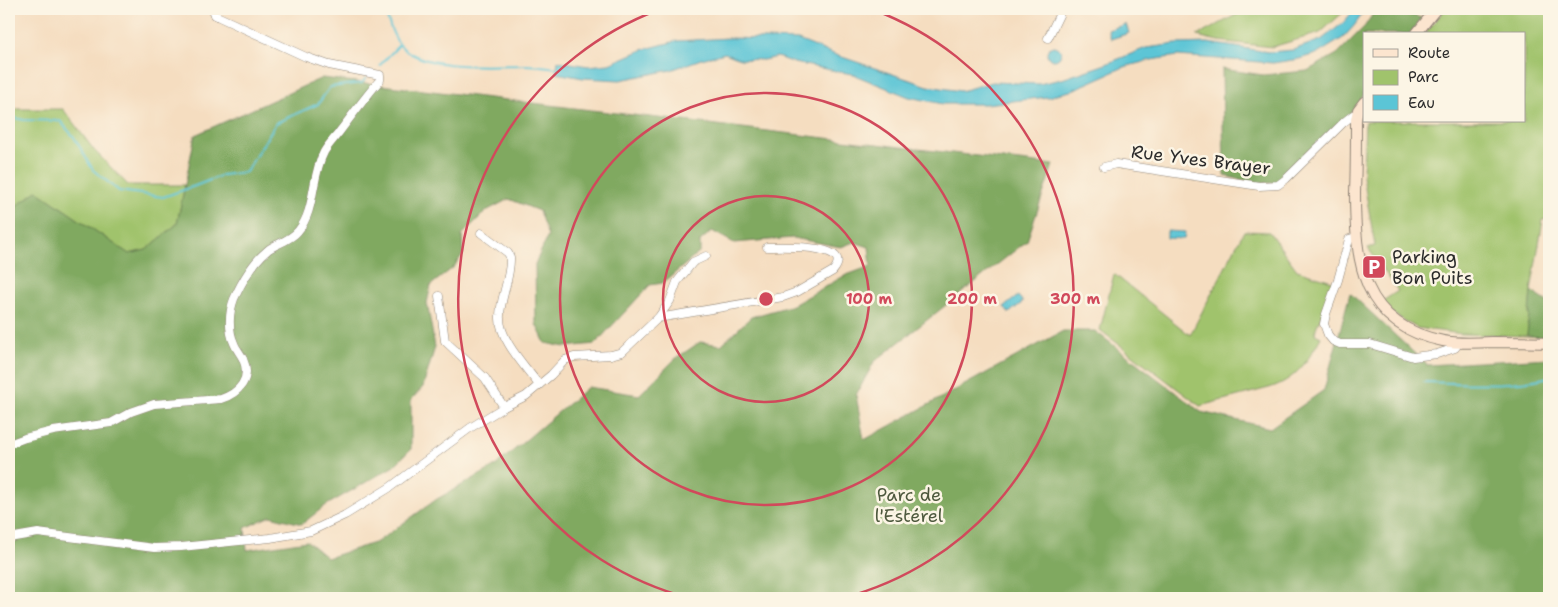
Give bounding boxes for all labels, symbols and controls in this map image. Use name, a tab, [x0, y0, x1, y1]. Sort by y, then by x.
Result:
legend	[1363, 32, 1526, 122]
text: Route	[1408, 43, 1450, 63]
text: Parc	[1408, 67, 1439, 87]
text: Eau	[1408, 93, 1435, 113]
street label: Rue Yves Brayer	[1130, 140, 1272, 180]
place label: Parking Bon Puits	[1392, 245, 1473, 290]
parking icon: Parking Bon Puits	[1361, 254, 1387, 280]
text: 100 m	[846, 289, 892, 309]
text: 200 m	[947, 289, 997, 309]
text: 300 m	[1050, 289, 1100, 309]
centre of rings	[757, 290, 775, 308]
park label: Parc de l'Estérel	[875, 483, 944, 528]

